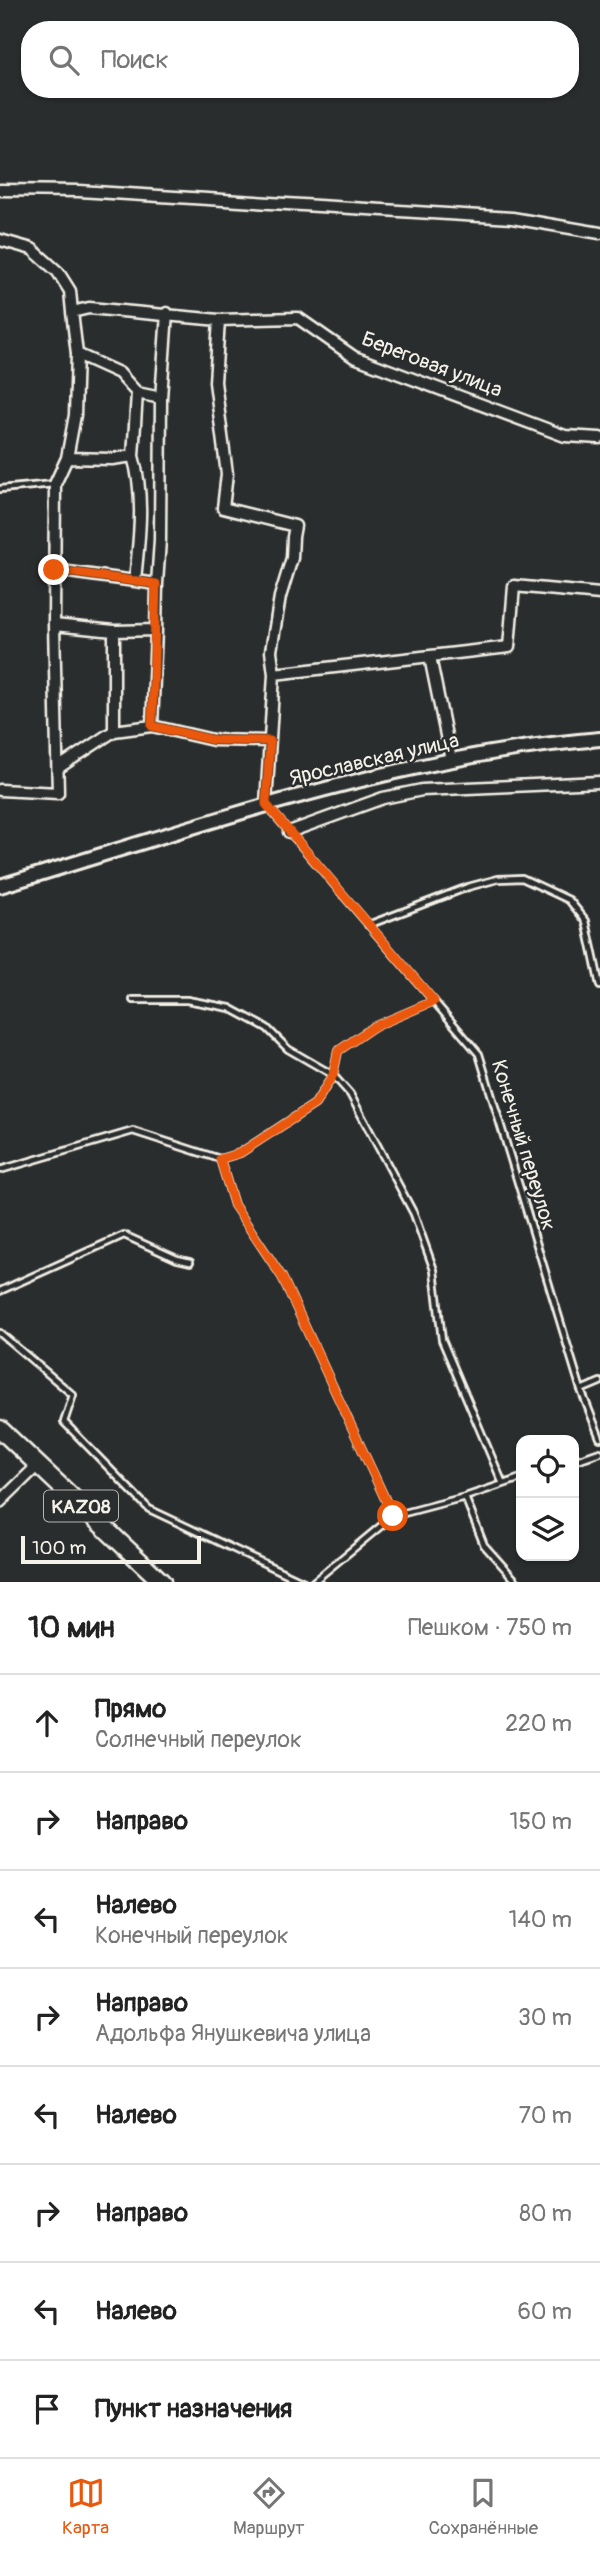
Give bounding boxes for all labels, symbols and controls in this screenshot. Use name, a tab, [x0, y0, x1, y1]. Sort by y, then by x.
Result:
search box	[21, 21, 579, 98]
icon: search	[45, 41, 83, 79]
text: Поиск	[101, 44, 169, 76]
street label: Береговая улица	[358, 325, 506, 404]
route end	[38, 554, 69, 585]
street label: Ярославская улица	[287, 727, 462, 792]
street label: Конечный переулок	[485, 1057, 562, 1234]
map controls	[516, 1435, 579, 1561]
button: locate	[516, 1435, 579, 1498]
road number: KAZ08	[44, 1490, 118, 1522]
button: layers	[516, 1498, 579, 1561]
route start	[377, 1500, 408, 1531]
scale bar	[21, 1533, 201, 1565]
text: 100 m	[32, 1536, 86, 1560]
text: 10 мин	[28, 1609, 115, 1646]
text: Пешком · 750 m	[408, 1613, 572, 1642]
text: Прямо	[95, 1693, 166, 1725]
icon: ahead	[28, 1704, 66, 1742]
text: 220 m	[505, 1709, 572, 1738]
text: Солнечный переулок	[95, 1725, 302, 1754]
icon: right	[28, 1802, 66, 1840]
text: Направо	[95, 1805, 188, 1837]
text: 150 m	[509, 1807, 572, 1836]
text: Налево	[95, 1889, 177, 1921]
icon: left	[28, 1900, 66, 1938]
text: 140 m	[509, 1905, 572, 1934]
text: Конечный переулок	[95, 1921, 289, 1950]
text: Направо	[95, 1987, 188, 2019]
icon: right	[28, 1998, 66, 2036]
text: 30 m	[518, 2003, 572, 2032]
text: Адольфа Янушкевича улица	[95, 2019, 371, 2048]
icon: left	[28, 2096, 66, 2134]
text: Налево	[95, 2099, 177, 2131]
text: 70 m	[519, 2101, 572, 2130]
icon: right	[28, 2194, 66, 2232]
text: Направо	[95, 2197, 188, 2229]
text: 80 m	[519, 2199, 572, 2228]
icon: left	[28, 2292, 66, 2330]
text: Налево	[95, 2295, 177, 2327]
text: 60 m	[517, 2297, 572, 2326]
icon: arrive	[28, 2390, 66, 2428]
text: Пункт назначения	[95, 2393, 292, 2425]
tab: Карта	[62, 2474, 109, 2540]
tab: Маршрут	[233, 2474, 305, 2540]
tab: Сохранённые	[428, 2474, 538, 2540]

